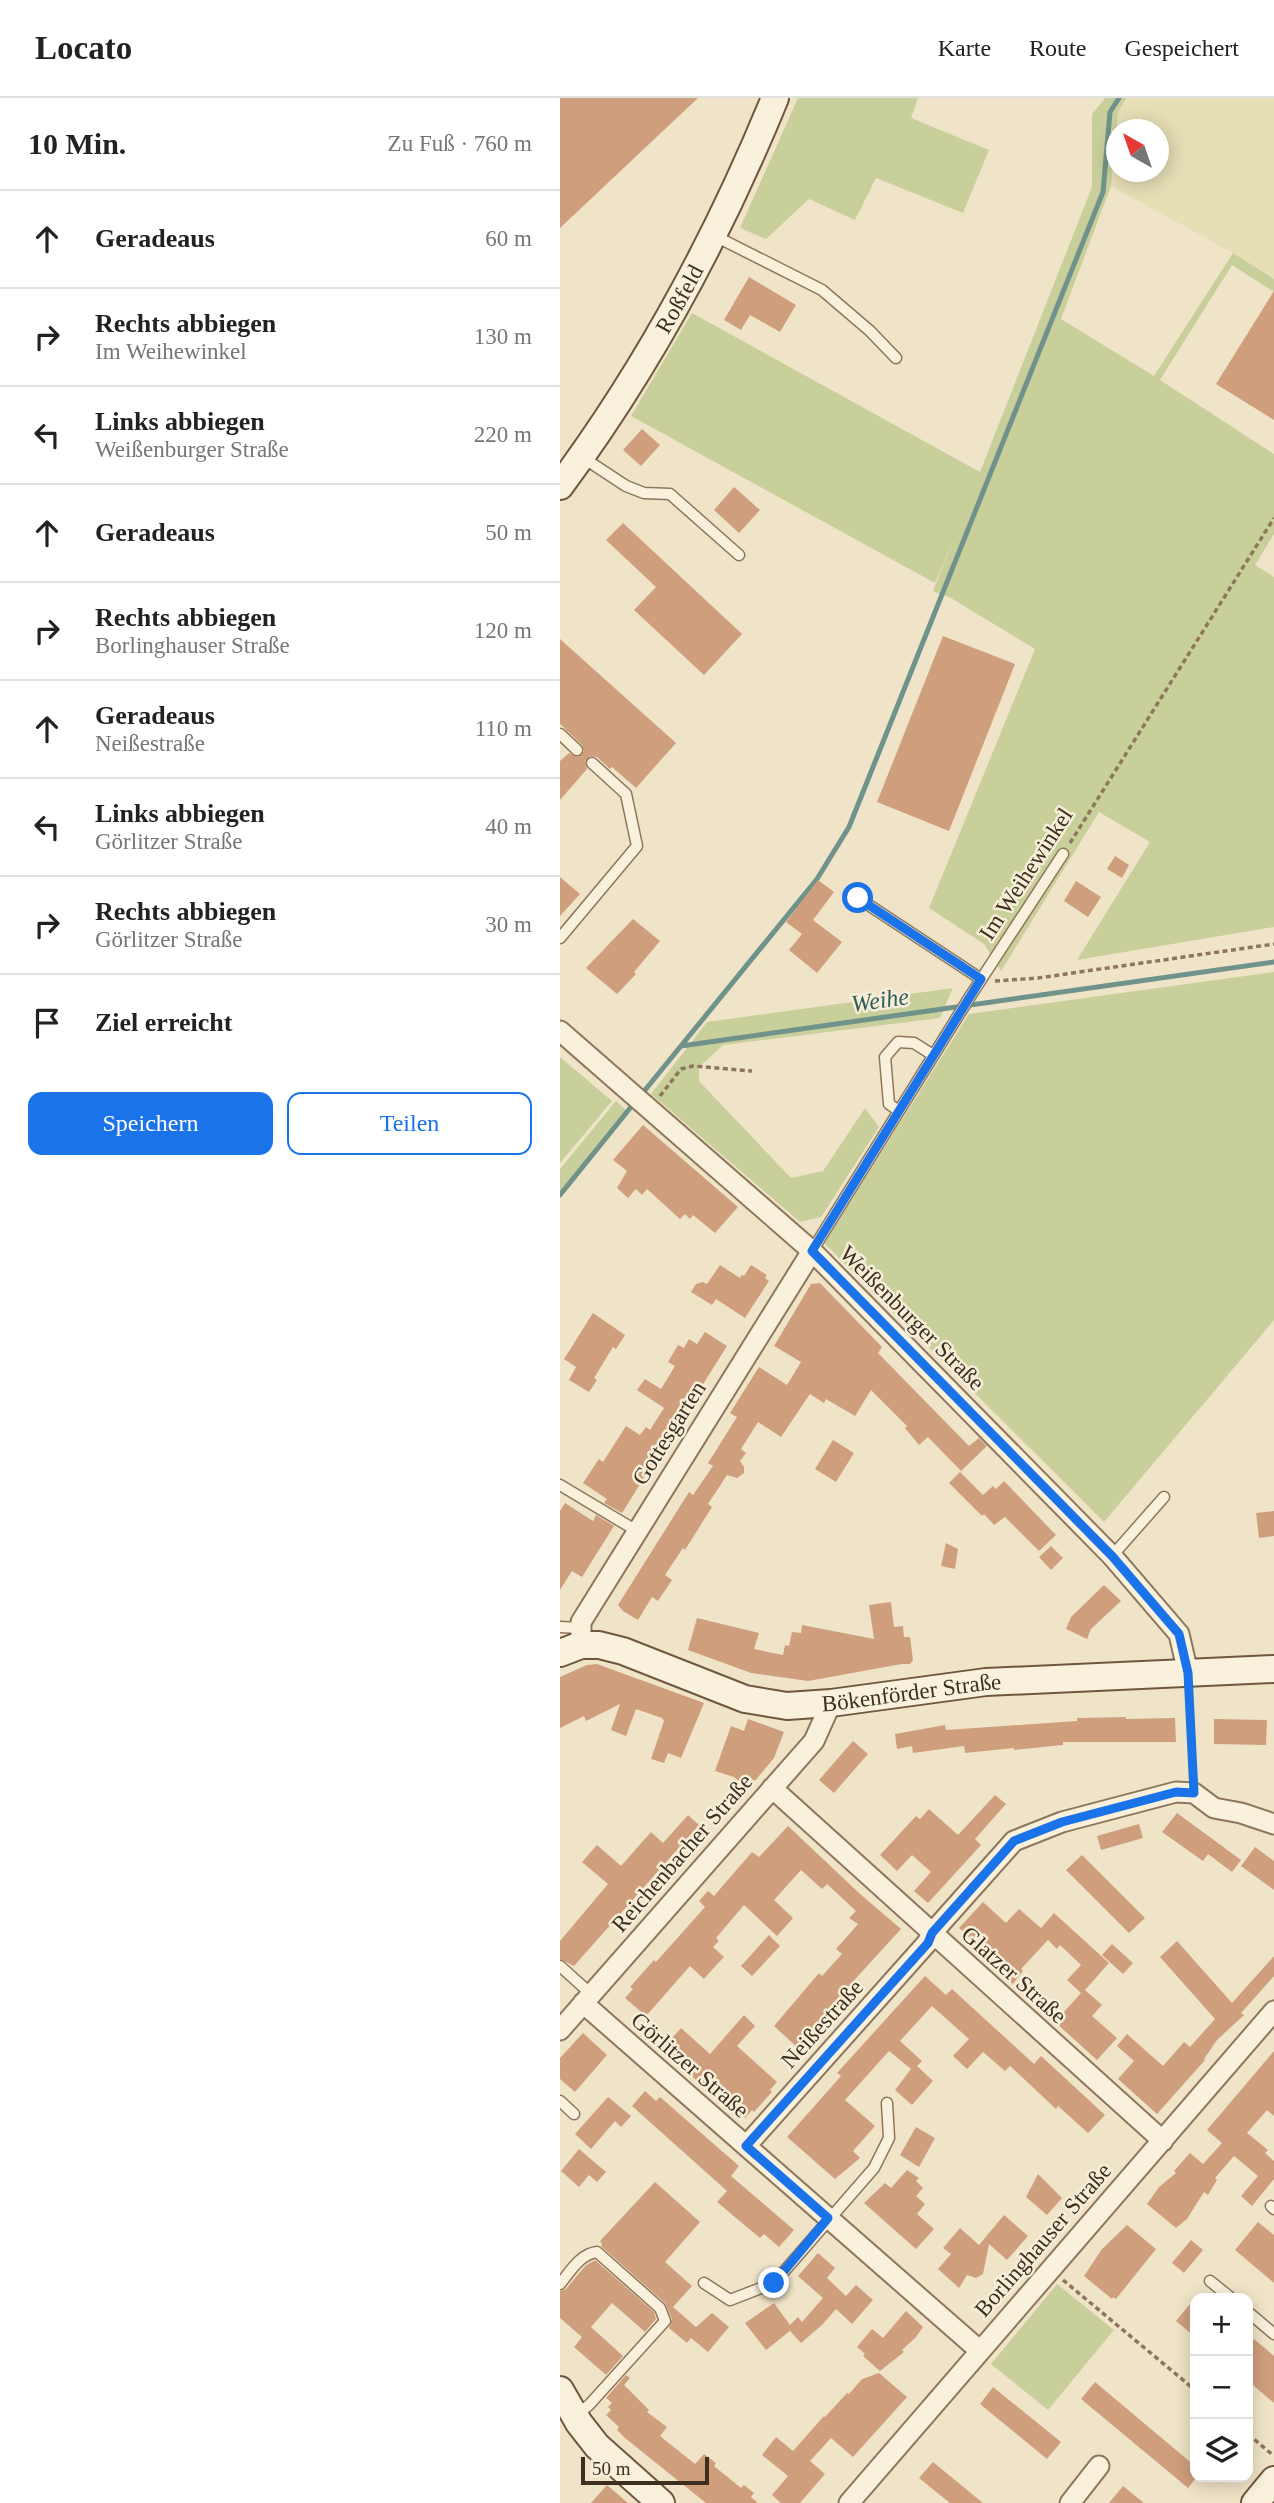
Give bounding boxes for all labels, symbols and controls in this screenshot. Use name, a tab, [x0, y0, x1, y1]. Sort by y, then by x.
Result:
text: Locato	[35, 30, 132, 66]
text: Karte	[938, 35, 991, 61]
text: Route	[1029, 35, 1086, 61]
text: Gespeichert	[1124, 35, 1239, 61]
north arrow	[1106, 119, 1169, 182]
text: 10 Min.	[28, 127, 126, 160]
text: Zu Fuß · 760 m	[388, 131, 532, 156]
icon: ahead	[28, 220, 66, 258]
text: Geradeaus	[95, 224, 215, 253]
text: 60 m	[485, 226, 532, 251]
street label: Roßfeld	[650, 260, 708, 338]
text: Rechts abbiegen	[95, 309, 276, 338]
icon: right	[28, 318, 66, 356]
text: 130 m	[474, 324, 532, 349]
text: Im Weihewinkel	[95, 339, 247, 364]
text: Links abbiegen	[95, 407, 265, 436]
icon: left	[28, 416, 66, 454]
text: 220 m	[474, 422, 532, 447]
text: Weißenburger Straße	[95, 437, 289, 462]
icon: ahead	[28, 514, 66, 552]
text: Geradeaus	[95, 518, 215, 547]
text: 50 m	[485, 520, 532, 545]
text: Rechts abbiegen	[95, 603, 276, 632]
icon: right	[28, 612, 66, 650]
text: 120 m	[474, 618, 532, 643]
text: Borlinghauser Straße	[95, 633, 290, 658]
text: Geradeaus	[95, 701, 215, 730]
icon: ahead	[28, 710, 66, 748]
text: 110 m	[475, 716, 532, 741]
text: Neißestraße	[95, 731, 205, 756]
text: Links abbiegen	[95, 799, 265, 828]
street label: Im Weihewinkel	[974, 804, 1078, 944]
icon: left	[28, 808, 66, 846]
text: 40 m	[485, 814, 532, 839]
text: Görlitzer Straße	[95, 829, 243, 854]
route start	[842, 882, 873, 913]
text: Rechts abbiegen	[95, 897, 276, 926]
icon: right	[28, 906, 66, 944]
text: 30 m	[485, 912, 532, 937]
text: Görlitzer Straße	[95, 927, 243, 952]
water label: Weihe	[850, 983, 911, 1017]
icon: arrive	[28, 1004, 66, 1042]
text: Ziel erreicht	[95, 1008, 232, 1037]
button: Speichern	[28, 1092, 273, 1155]
button: Teilen	[287, 1092, 532, 1155]
street label: Weißenburger Straße	[835, 1241, 989, 1395]
street label: Gottesgarten	[627, 1376, 711, 1489]
street label: Bökenförder Straße	[821, 1669, 1002, 1716]
street label: Reichenbacher Straße	[607, 1769, 757, 1937]
street label: Glatzer Straße	[957, 1921, 1071, 2029]
street label: Neißestraße	[776, 1975, 868, 2073]
street label: Görlitzer Straße	[626, 2007, 754, 2123]
street label: Borlinghauser Straße	[970, 2158, 1116, 2322]
route end	[758, 2267, 789, 2298]
map controls	[1190, 2293, 1253, 2482]
button: +	[1190, 2293, 1253, 2356]
button: −	[1190, 2356, 1253, 2419]
button: layers	[1190, 2419, 1253, 2482]
scale bar	[581, 2454, 709, 2486]
text: 50 m	[592, 2458, 631, 2479]

